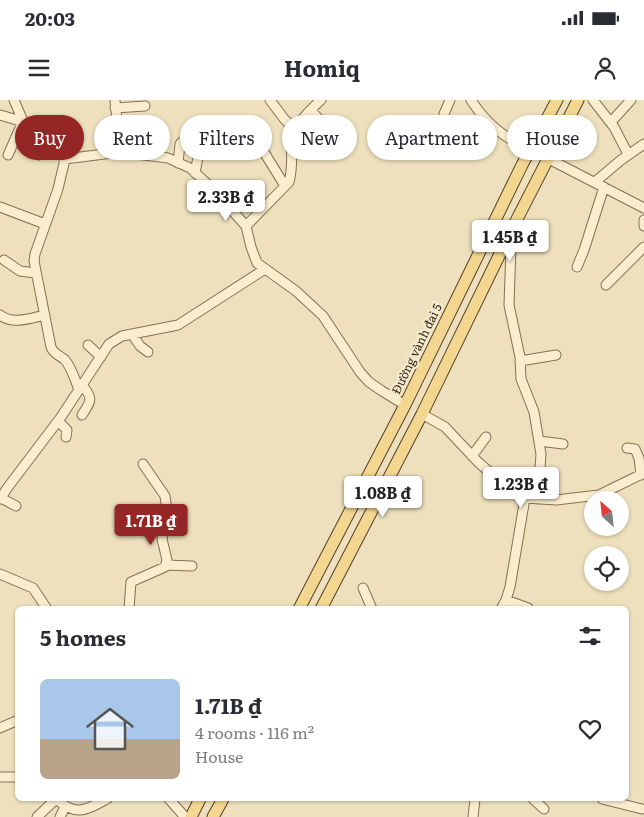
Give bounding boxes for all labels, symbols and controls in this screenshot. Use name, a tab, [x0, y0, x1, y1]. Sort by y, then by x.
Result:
text: 20:03	[25, 4, 75, 32]
text: Homiq	[284, 51, 360, 84]
icon: menu	[25, 54, 53, 82]
icon: person	[591, 54, 619, 82]
chip: Buy	[15, 115, 84, 160]
chip: Rent	[94, 115, 170, 160]
chip: Filters	[180, 115, 272, 160]
chip: New	[282, 115, 357, 160]
chip: Apartment	[367, 115, 497, 160]
chip: House	[507, 115, 597, 160]
pin: 2.33B ₫	[180, 180, 272, 222]
text: 2.33B ₫	[198, 184, 254, 208]
pin: 1.45B ₫	[464, 220, 556, 262]
text: 1.45B ₫	[483, 224, 537, 248]
street label: Đường vành đai 5	[386, 300, 446, 397]
pin: 1.23B ₫	[475, 466, 567, 509]
text: 1.23B ₫	[494, 471, 548, 495]
pin: 1.08B ₫	[337, 476, 429, 518]
text: 1.08B ₫	[355, 480, 411, 504]
north arrow	[584, 491, 629, 536]
map controls	[584, 491, 629, 591]
pin: 1.71B ₫	[105, 504, 197, 546]
text: 1.71B ₫	[126, 508, 176, 532]
button: locate	[584, 546, 629, 591]
text: 5 homes	[40, 621, 126, 652]
icon: filters	[576, 622, 604, 650]
text: 1.71B ₫	[195, 689, 262, 720]
icon: home	[80, 699, 140, 759]
icon: heart	[576, 715, 604, 743]
text: 4 rooms · 116 m²	[195, 720, 314, 744]
text: House	[195, 744, 243, 768]

